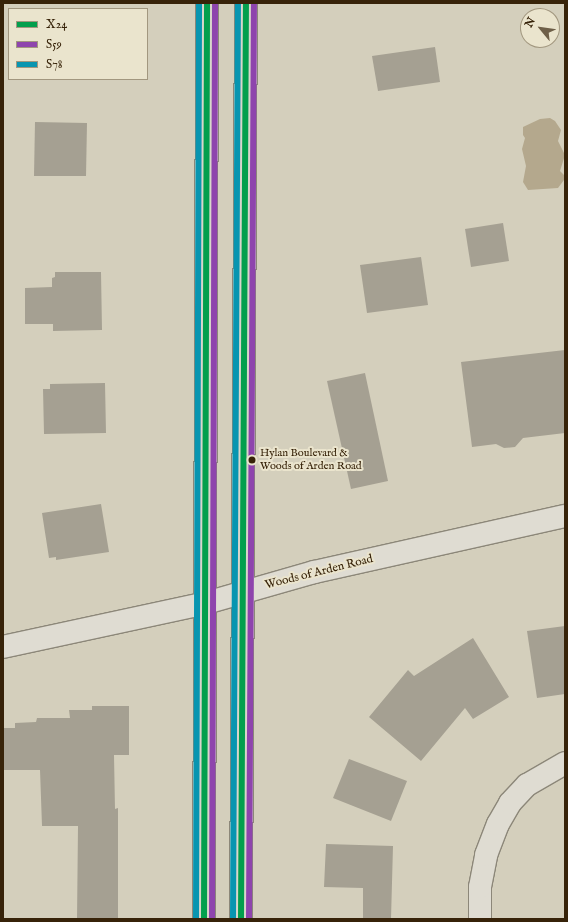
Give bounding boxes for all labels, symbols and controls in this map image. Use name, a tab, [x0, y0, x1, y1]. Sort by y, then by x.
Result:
legend	[8, 8, 148, 80]
north arrow	[520, 8, 560, 48]
text: N	[522, 15, 539, 30]
text: X24	[46, 17, 67, 32]
text: S59	[46, 37, 62, 52]
text: S78	[46, 57, 62, 72]
place label: Hylan Boulevard & Woods of Arden Road	[260, 447, 362, 473]
marker: Hylan Boulevard & Woods of Arden Road	[247, 455, 257, 465]
street label: Woods of Arden Road	[263, 552, 375, 592]

